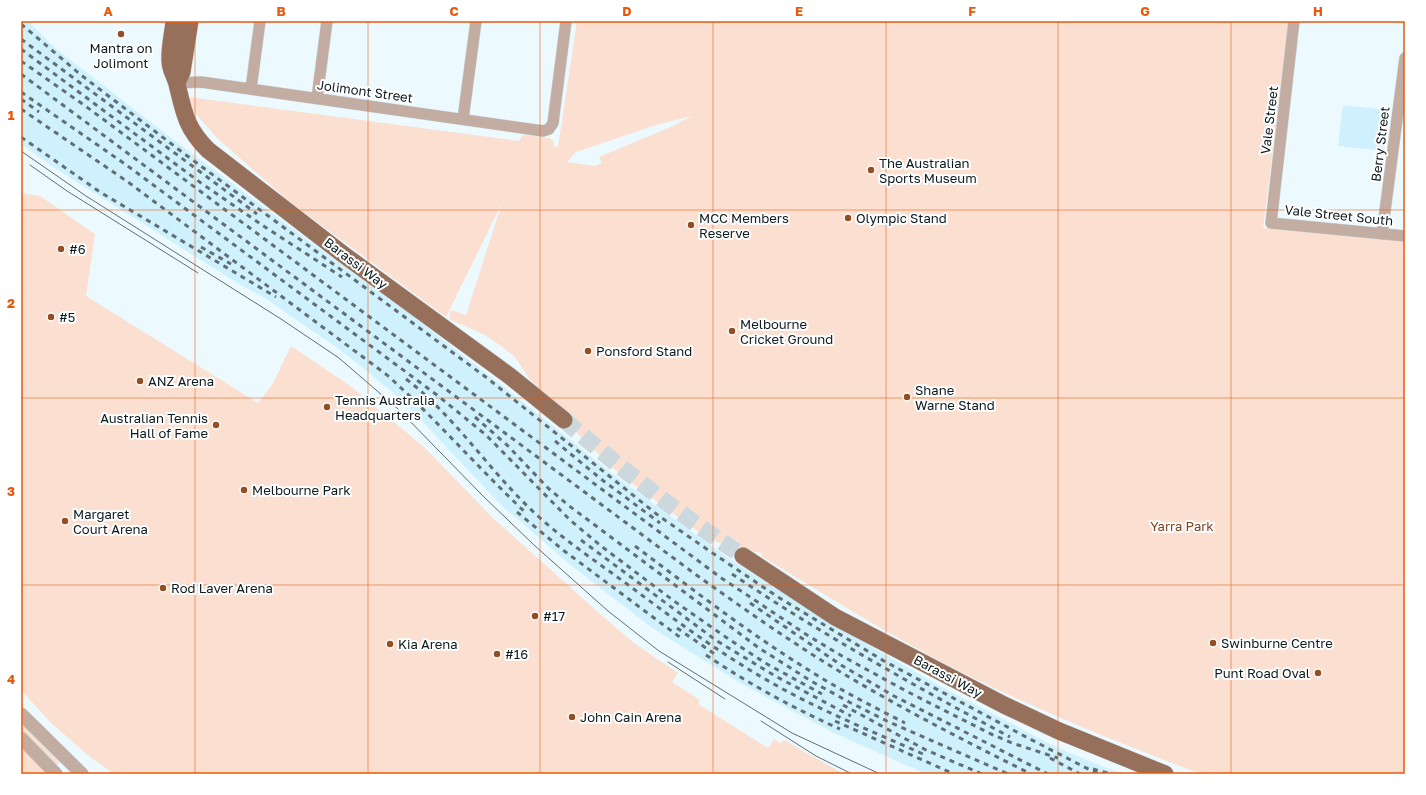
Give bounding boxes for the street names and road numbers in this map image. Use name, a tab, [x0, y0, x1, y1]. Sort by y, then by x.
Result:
street label: Jolimont Street	[316, 76, 414, 106]
street label: Vale Street	[1257, 85, 1281, 155]
street label: Berry Street	[1367, 105, 1393, 183]
street label: Vale Street South	[1284, 201, 1394, 229]
street label: Barassi Way	[321, 234, 391, 292]
street label: Barassi Way	[911, 651, 986, 701]

